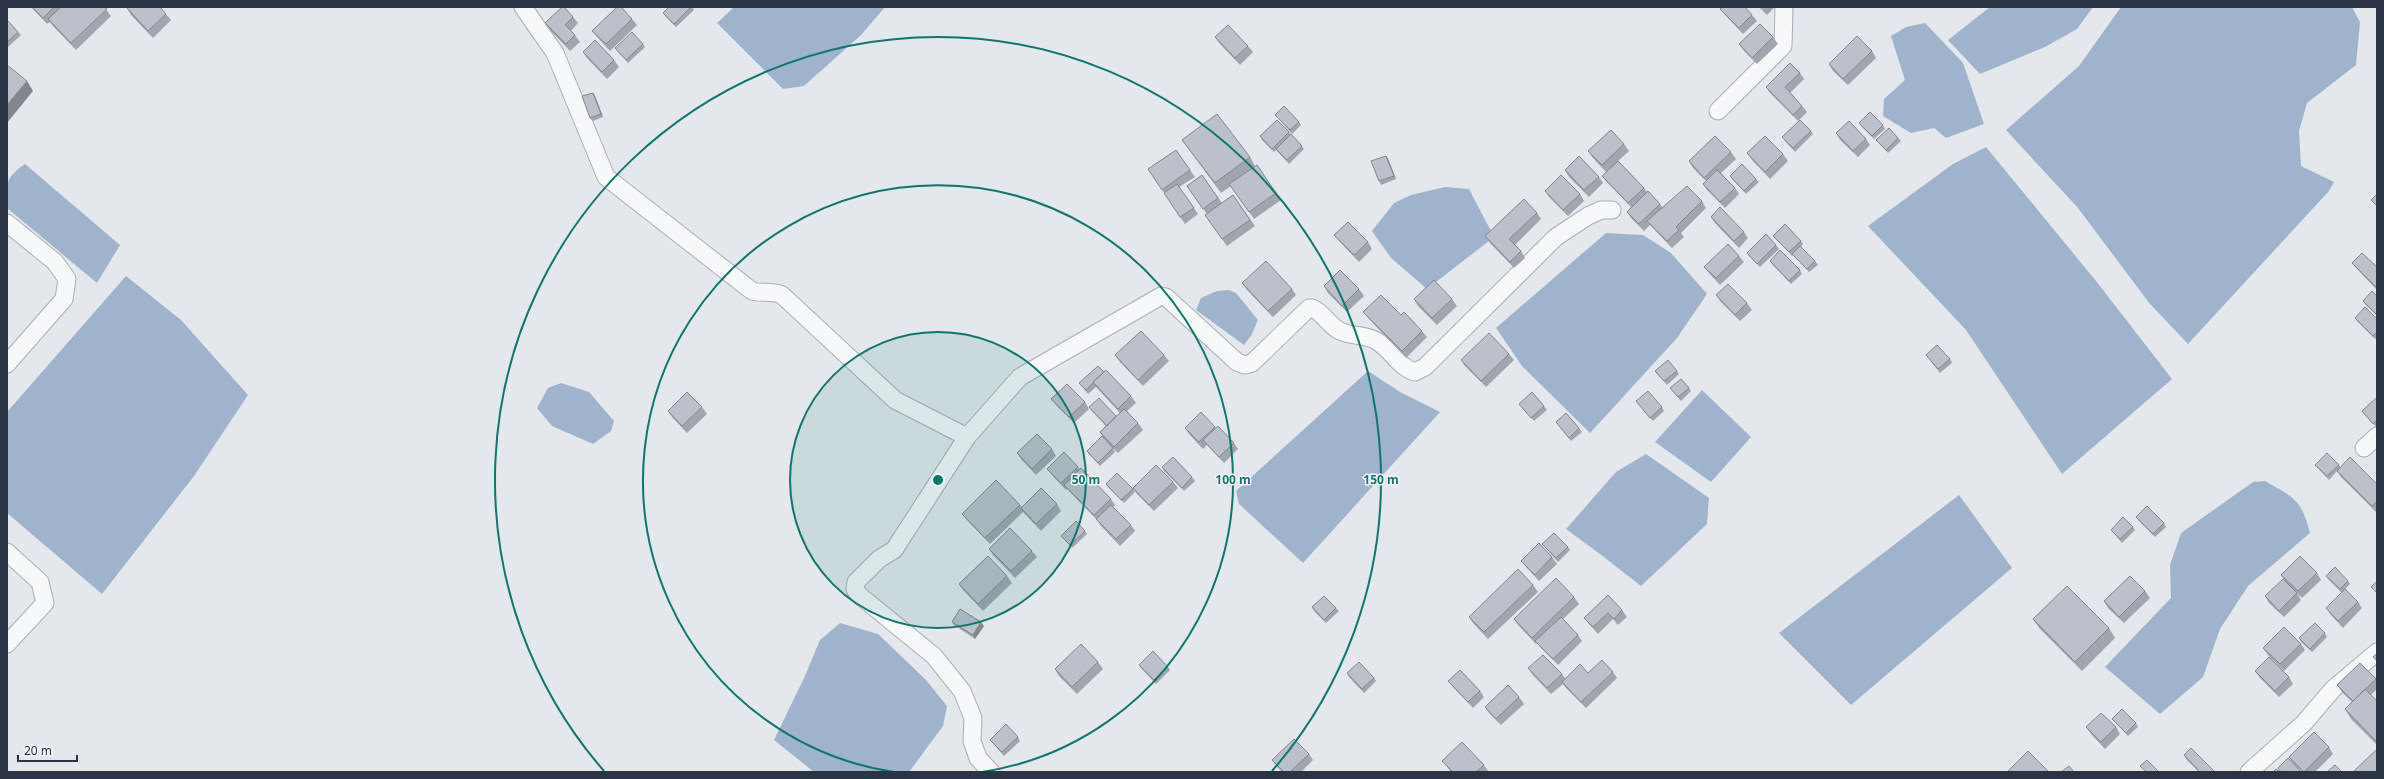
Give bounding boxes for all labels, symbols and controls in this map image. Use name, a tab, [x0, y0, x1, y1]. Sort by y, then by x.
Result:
text: 50 m	[1072, 471, 1100, 488]
text: 100 m	[1215, 471, 1251, 488]
text: 150 m	[1363, 471, 1399, 488]
centre of rings	[931, 473, 945, 487]
scale bar	[18, 737, 77, 763]
text: 20 m	[24, 742, 52, 759]

